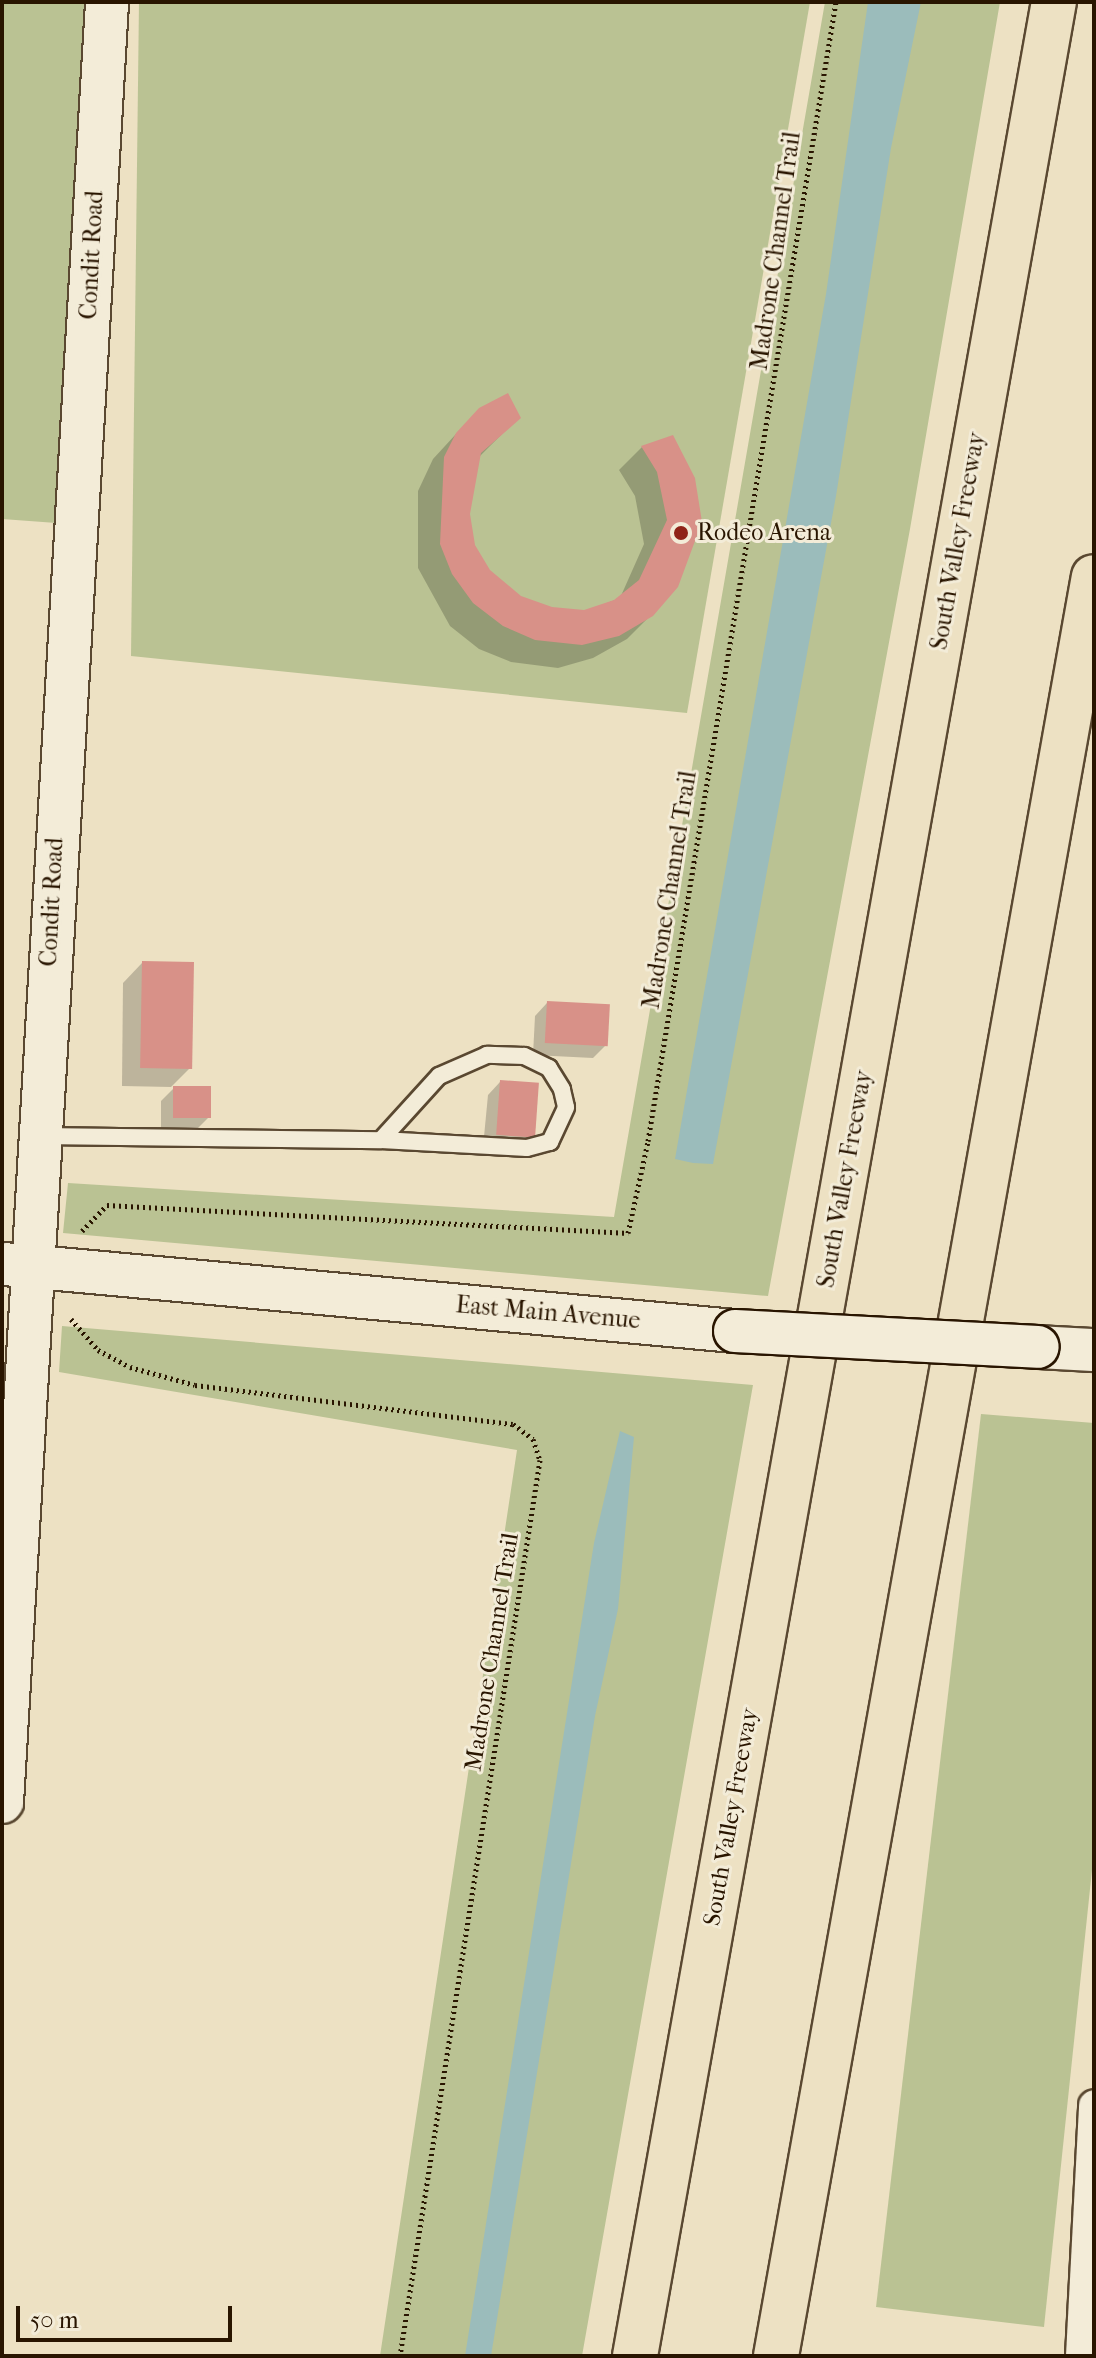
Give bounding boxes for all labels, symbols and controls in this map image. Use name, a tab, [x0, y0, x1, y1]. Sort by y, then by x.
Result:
street label: Madrone Channel Trail	[745, 130, 807, 372]
street label: Condit Road	[74, 190, 110, 320]
street label: South Valley Freeway	[925, 430, 991, 652]
place label: Rodeo Arena	[697, 519, 831, 547]
marker: Rodeo Arena	[672, 524, 690, 542]
street label: Madrone Channel Trail	[637, 769, 703, 1011]
street label: Condit Road	[34, 837, 70, 967]
street label: South Valley Freeway	[812, 1068, 878, 1290]
street label: East Main Avenue	[455, 1291, 641, 1335]
street label: Madrone Channel Trail	[459, 1531, 525, 1773]
street label: South Valley Freeway	[698, 1706, 764, 1928]
scale bar	[20, 2290, 236, 2340]
text: 50 m	[30, 2306, 79, 2334]

